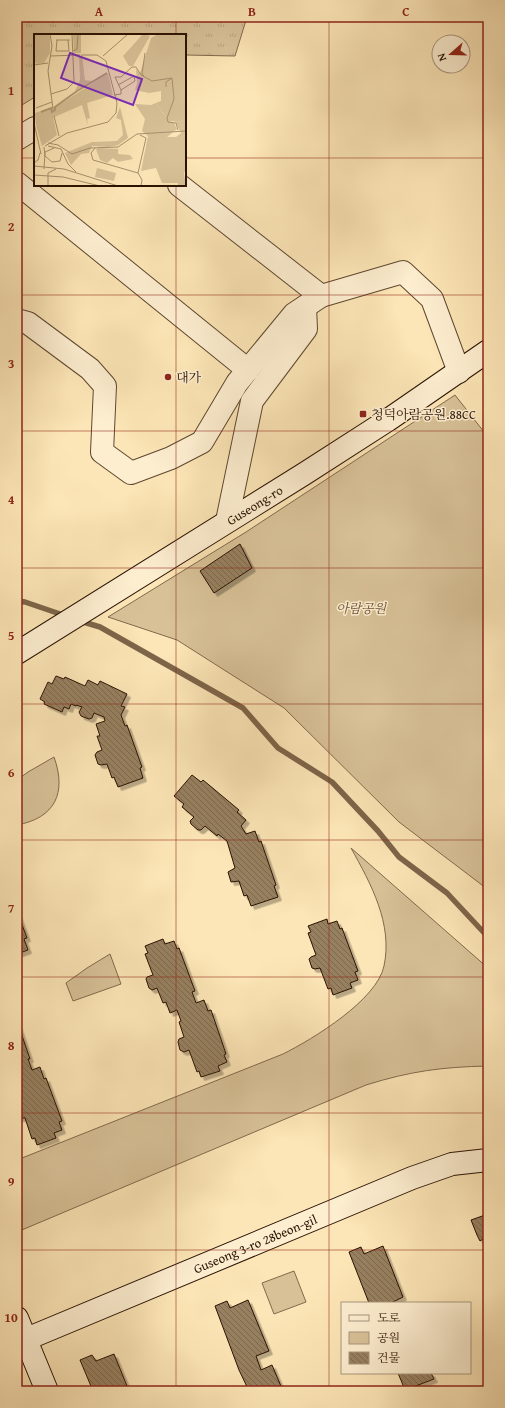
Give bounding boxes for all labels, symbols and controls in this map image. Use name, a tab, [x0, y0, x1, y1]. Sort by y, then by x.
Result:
text: A	[95, 2, 104, 21]
text: B	[248, 2, 256, 21]
text: C	[402, 2, 410, 21]
inset map	[34, 34, 186, 186]
north arrow	[431, 34, 471, 74]
text: N	[433, 51, 450, 64]
text: 1	[8, 81, 14, 100]
text: 2	[8, 217, 15, 236]
text: 3	[8, 354, 14, 373]
place label: 대가	[176, 368, 202, 387]
marker: 대가	[163, 372, 173, 382]
place label: 청덕아람공원.88CC	[371, 405, 476, 424]
marker: 청덕아람공원.88CC	[358, 409, 368, 419]
street label: Guseong-ro	[223, 480, 287, 530]
text: 4	[8, 490, 15, 509]
park label: 아람공원	[336, 599, 388, 618]
text: 5	[8, 626, 15, 645]
text: 6	[8, 763, 15, 782]
text: 7	[8, 899, 15, 918]
text: 8	[8, 1036, 15, 1055]
text: 9	[8, 1172, 15, 1191]
street label: Guseong 3-ro 28beon-gil	[191, 1210, 320, 1278]
legend	[341, 1302, 471, 1374]
text: 10	[4, 1308, 18, 1327]
text: 도로	[377, 1309, 401, 1326]
text: 공원	[377, 1329, 400, 1346]
text: 건물	[377, 1349, 401, 1366]

